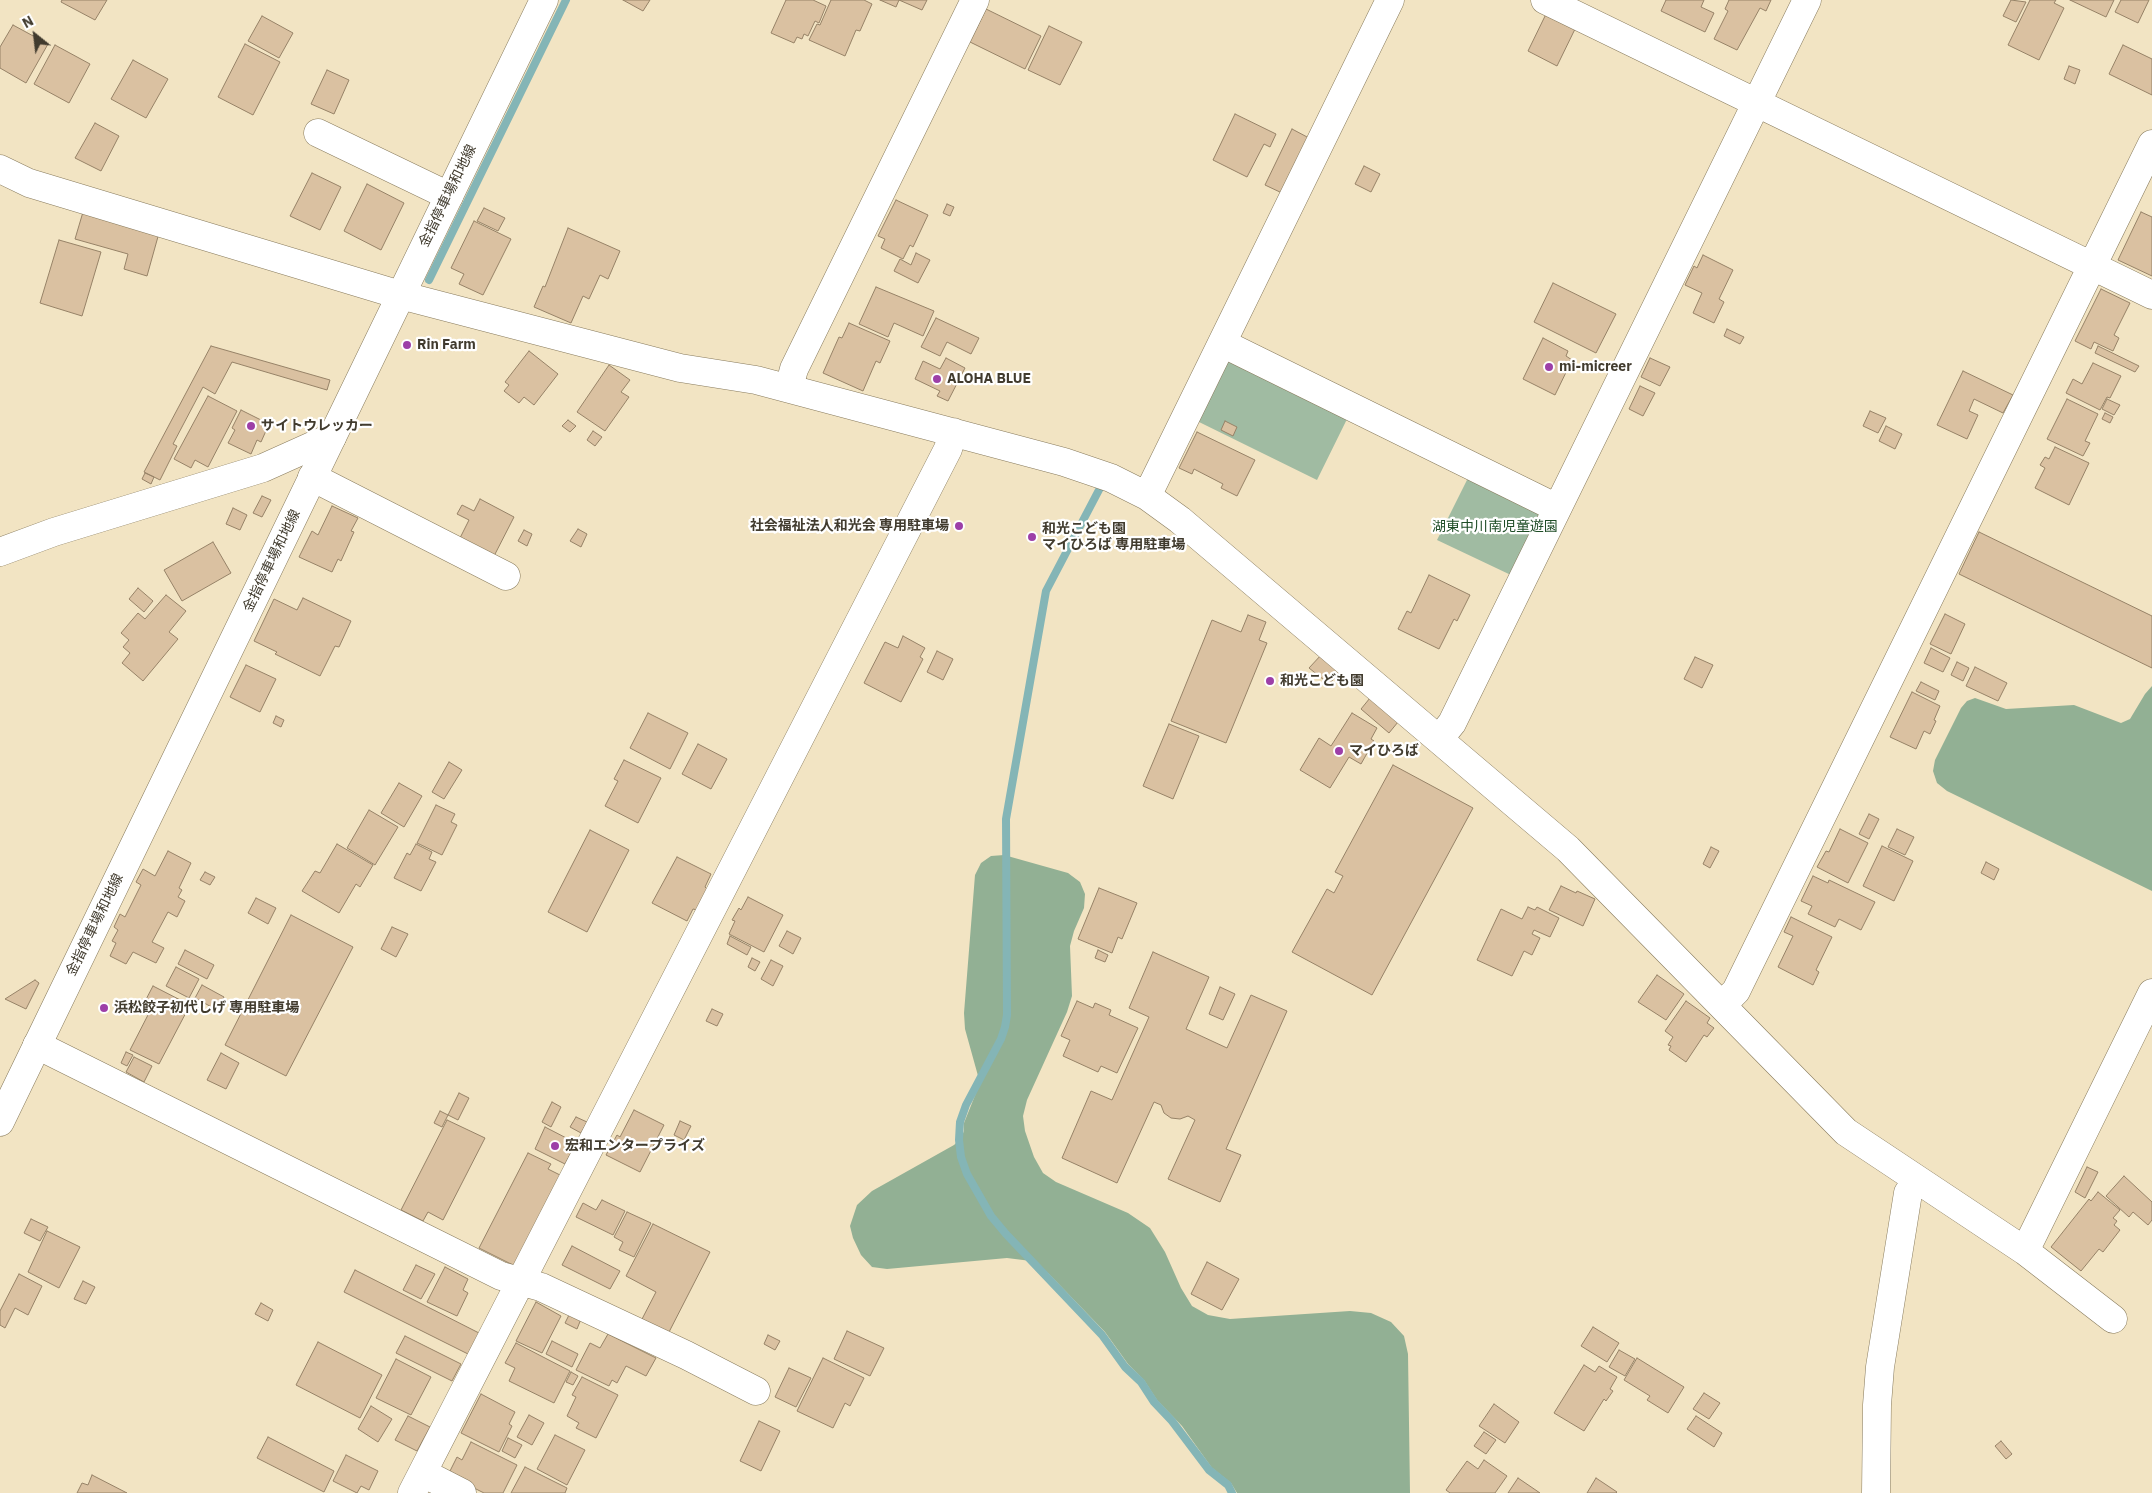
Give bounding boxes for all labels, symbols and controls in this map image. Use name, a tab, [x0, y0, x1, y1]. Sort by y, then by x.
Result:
north arrow	[10, 10, 60, 60]
text: N	[19, 12, 37, 32]
street label: 金指停車場和地線	[416, 142, 480, 250]
place label: Rin Farm	[417, 337, 476, 353]
marker: Rin Farm	[401, 339, 413, 351]
place label: mi-micreer	[1559, 359, 1632, 375]
marker: mi-micreer	[1543, 361, 1555, 373]
place label: ALOHA BLUE	[947, 371, 1031, 387]
marker: ALOHA BLUE	[931, 373, 943, 385]
place label: サイトウレッカー	[261, 418, 373, 434]
marker: サイトウレッカー	[245, 420, 257, 432]
street label: 金指停車場和地線	[240, 507, 304, 615]
place label: 社会福祉法人和光会 専用駐車場	[750, 518, 949, 534]
park label: 湖東中川南児童遊園	[1432, 519, 1558, 535]
marker: 社会福祉法人和光会 専用駐車場	[953, 520, 965, 532]
place label: 和光こども園 マイひろば 専用駐車場	[1042, 521, 1185, 554]
marker: 和光こども園 マイひろば 専用駐車場	[1026, 531, 1038, 543]
place label: 和光こども園	[1280, 673, 1364, 689]
marker: 和光こども園	[1264, 675, 1276, 687]
place label: マイひろば	[1349, 743, 1419, 759]
marker: マイひろば	[1333, 745, 1345, 757]
street label: 金指停車場和地線	[63, 871, 127, 979]
place label: 浜松餃子初代しげ 専用駐車場	[114, 1000, 299, 1016]
marker: 浜松餃子初代しげ 専用駐車場	[98, 1002, 110, 1014]
place label: 宏和エンタープライズ	[565, 1138, 705, 1154]
marker: 宏和エンタープライズ	[549, 1140, 561, 1152]

